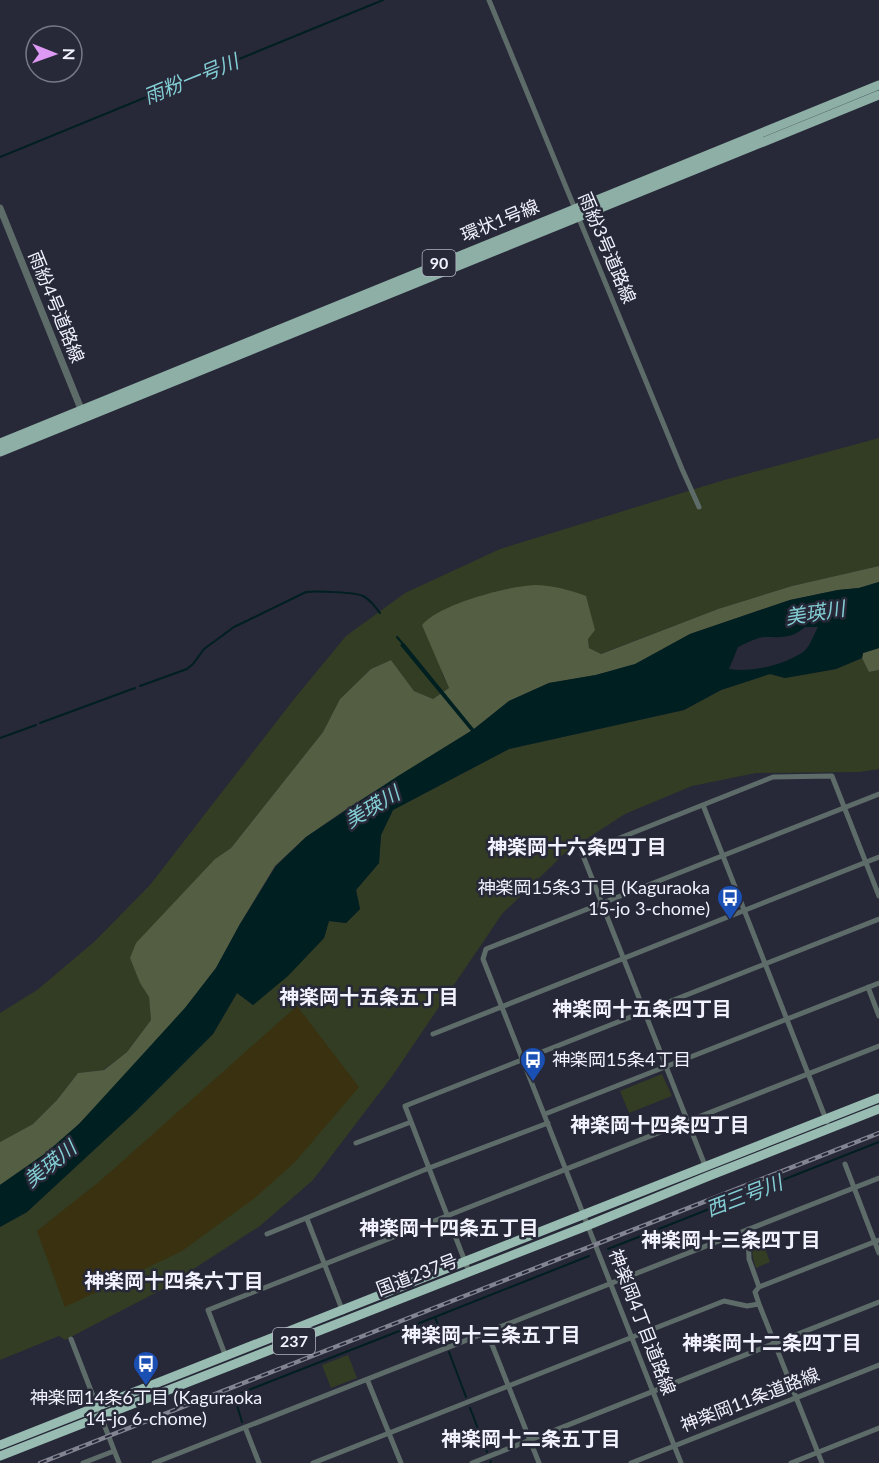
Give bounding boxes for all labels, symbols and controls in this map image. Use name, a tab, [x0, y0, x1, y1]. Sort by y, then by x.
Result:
north arrow	[24, 24, 84, 84]
water label: 雨粉一号川	[140, 47, 243, 108]
text: N	[60, 48, 79, 61]
street label: 雨紛3号道路線	[575, 189, 641, 306]
street label: 環状1号線	[457, 194, 542, 246]
street label: 雨紛4号道路線	[25, 248, 89, 366]
road number: 90	[422, 250, 456, 276]
water label: 美瑛川	[783, 595, 848, 629]
water label: 美瑛川	[340, 779, 405, 832]
district label: 神楽岡十六条四丁目	[487, 834, 667, 858]
place label: 神楽岡15条3丁目 (Kaguraoka 15-jo 3-chome)	[477, 876, 710, 919]
bus stop icon: 神楽岡15条3丁目 (Kaguraoka 15-jo 3-chome)	[715, 883, 745, 921]
district label: 神楽岡十五条五丁目	[279, 984, 459, 1008]
district label: 神楽岡十五条四丁目	[552, 996, 732, 1020]
bus stop icon: 神楽岡15条4丁目	[518, 1045, 548, 1083]
place label: 神楽岡15条4丁目	[552, 1048, 691, 1070]
district label: 神楽岡十四条四丁目	[570, 1112, 750, 1136]
water label: 美瑛川	[19, 1134, 82, 1191]
water label: 西三号川	[702, 1169, 787, 1221]
district label: 神楽岡十四条五丁目	[359, 1215, 539, 1239]
district label: 神楽岡十三条四丁目	[641, 1227, 821, 1251]
street label: 神楽岡4丁目道路線	[605, 1246, 681, 1398]
street label: 国道237号	[373, 1249, 460, 1300]
district label: 神楽岡十四条六丁目	[84, 1268, 264, 1292]
district label: 神楽岡十三条五丁目	[401, 1322, 581, 1346]
road number: 237	[273, 1328, 315, 1354]
district label: 神楽岡十二条四丁目	[682, 1330, 862, 1354]
bus stop icon: 神楽岡14条6丁目 (Kaguraoka 14-jo 6-chome)	[131, 1349, 161, 1387]
street label: 神楽岡11条道路線	[677, 1362, 822, 1436]
place label: 神楽岡14条6丁目 (Kaguraoka 14-jo 6-chome)	[30, 1386, 262, 1429]
district label: 神楽岡十二条五丁目	[441, 1426, 621, 1450]

